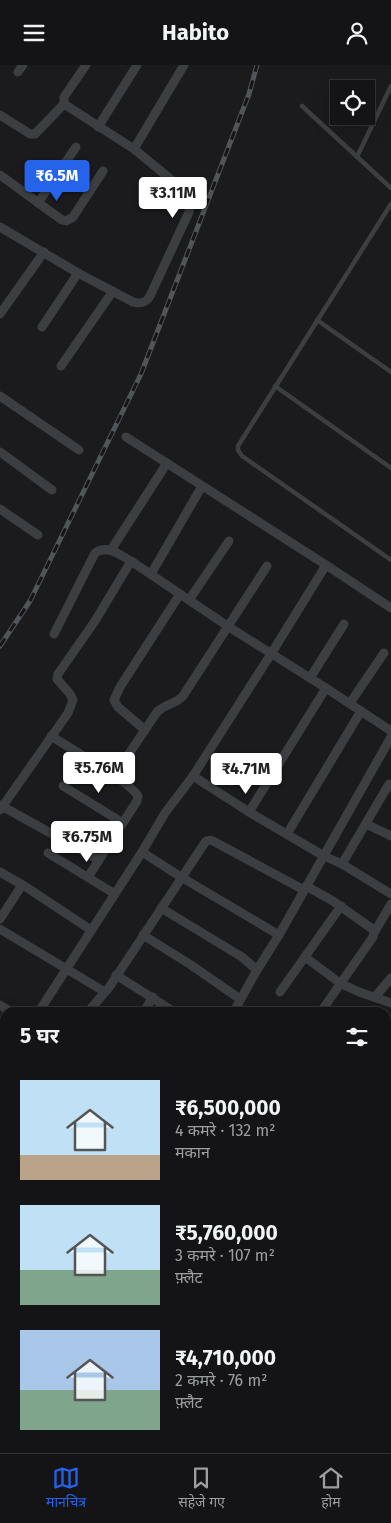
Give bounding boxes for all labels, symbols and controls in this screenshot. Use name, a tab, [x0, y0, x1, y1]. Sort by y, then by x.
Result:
icon: menu	[20, 19, 48, 47]
text: Habito	[162, 19, 229, 46]
icon: person	[343, 19, 371, 47]
map controls	[330, 80, 375, 125]
button: locate	[330, 80, 375, 125]
pin: ₹6.5M	[22, 159, 92, 202]
text: ₹6.5M	[36, 166, 78, 185]
pin: ₹3.11M	[132, 177, 214, 219]
text: ₹3.11M	[150, 183, 196, 202]
pin: ₹5.76M	[58, 751, 140, 794]
pin: ₹4.71M	[205, 753, 287, 795]
text: ₹5.76M	[74, 758, 124, 777]
text: ₹4.71M	[222, 759, 270, 778]
pin: ₹6.75M	[46, 821, 128, 863]
text: ₹6.75M	[62, 827, 112, 846]
text: 5 घर	[20, 1023, 59, 1049]
icon: filters	[343, 1023, 371, 1051]
text: ₹6,500,000	[175, 1095, 281, 1121]
icon: home	[60, 1100, 120, 1160]
text: 4 कमरे · 132 m²	[175, 1121, 275, 1140]
text: मकान	[175, 1143, 210, 1162]
text: ₹5,760,000	[175, 1220, 278, 1246]
icon: home	[60, 1225, 120, 1285]
text: 3 कमरे · 107 m²	[175, 1246, 275, 1265]
text: फ़्लैट	[175, 1268, 203, 1287]
text: ₹4,710,000	[175, 1345, 276, 1371]
icon: home	[60, 1350, 120, 1410]
text: 2 कमरे · 76 m²	[175, 1371, 267, 1390]
text: फ़्लैट	[175, 1393, 203, 1412]
tab: मानचित्र	[46, 1464, 86, 1513]
tab: सहेजे गए	[178, 1464, 225, 1513]
tab: होम	[317, 1464, 345, 1513]

